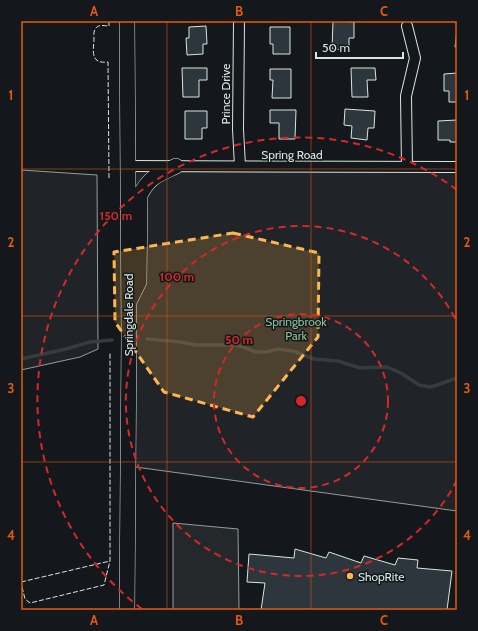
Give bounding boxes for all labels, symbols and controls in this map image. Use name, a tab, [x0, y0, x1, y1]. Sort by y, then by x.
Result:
text: A	[90, 3, 99, 19]
text: B	[235, 3, 243, 19]
text: C	[380, 3, 388, 19]
scale bar	[316, 34, 403, 60]
text: 50 m	[322, 40, 350, 55]
street label: Prince Drive	[218, 64, 233, 124]
text: 1	[9, 87, 13, 103]
text: 1	[465, 87, 469, 103]
street label: Spring Road	[261, 147, 323, 162]
text: 150 m	[100, 208, 132, 223]
text: 2	[8, 234, 15, 250]
text: 2	[464, 234, 471, 250]
text: 100 m	[160, 269, 194, 284]
street label: Springdale Road	[121, 274, 136, 356]
park label: Springbrook Park	[265, 314, 327, 343]
text: 50 m	[225, 332, 253, 347]
text: 3	[7, 380, 15, 396]
text: 3	[463, 380, 471, 396]
centre of rings	[294, 394, 308, 408]
text: 4	[7, 527, 15, 543]
text: 4	[463, 527, 471, 543]
place label: ShopRite	[358, 569, 404, 584]
marker: ShopRite	[345, 571, 355, 581]
text: A	[90, 612, 99, 628]
text: B	[235, 612, 243, 628]
text: C	[380, 612, 388, 628]

